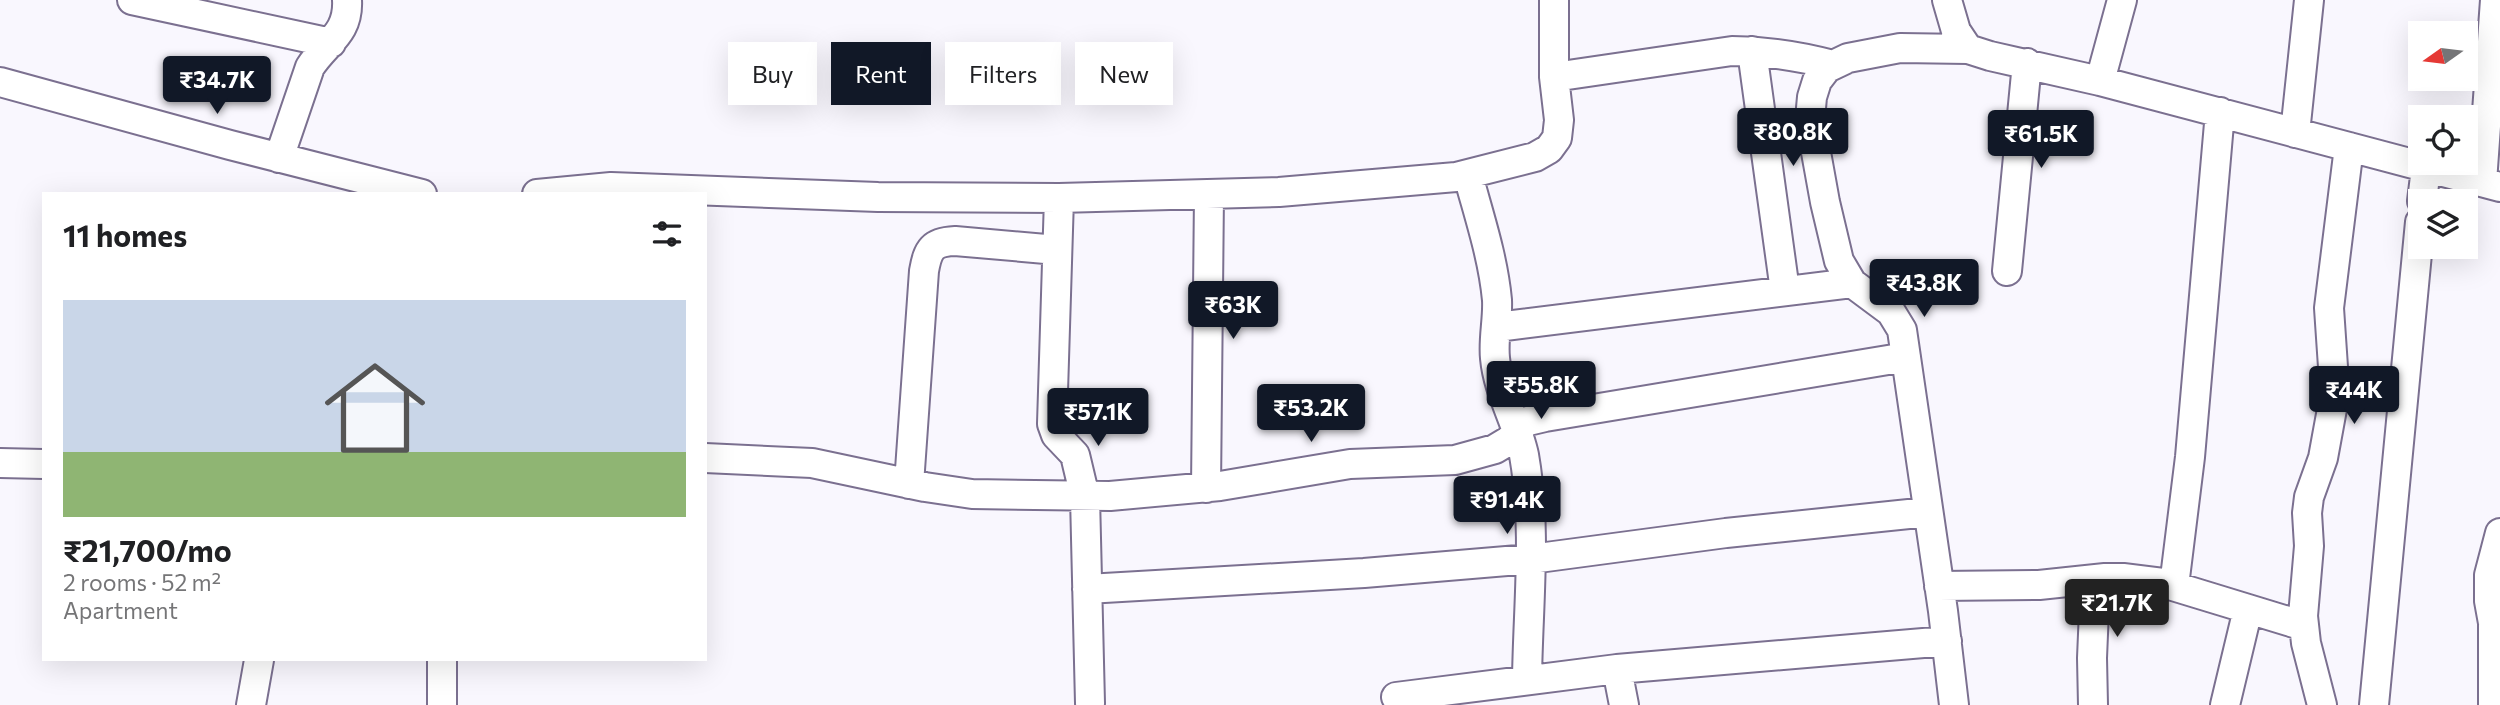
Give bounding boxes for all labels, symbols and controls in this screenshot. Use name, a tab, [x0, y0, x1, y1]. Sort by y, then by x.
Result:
north arrow	[2408, 21, 2478, 91]
map controls	[2408, 21, 2478, 259]
chip: Buy	[728, 42, 817, 105]
chip: Rent	[831, 42, 931, 105]
chip: Filters	[945, 42, 1061, 105]
chip: New	[1075, 42, 1173, 105]
pin: ₹34.7K	[160, 57, 274, 116]
text: ₹34.7K	[179, 65, 255, 93]
button: locate	[2408, 105, 2478, 175]
pin: ₹80.8K	[1736, 108, 1850, 168]
pin: ₹61.5K	[1984, 110, 2098, 170]
text: ₹80.8K	[1753, 117, 1833, 145]
text: ₹61.5K	[2004, 119, 2078, 147]
button: layers	[2408, 189, 2478, 259]
icon: filters	[648, 215, 686, 253]
text: 11 homes	[63, 216, 187, 253]
pin: ₹43.8K	[1867, 260, 1981, 319]
text: ₹43.8K	[1886, 268, 1962, 296]
pin: ₹63K	[1192, 282, 1274, 341]
text: ₹63K	[1204, 290, 1262, 318]
icon: home	[312, 345, 438, 471]
pin: ₹55.8K	[1484, 362, 1598, 421]
pin: ₹44K	[2313, 366, 2395, 426]
text: ₹55.8K	[1503, 370, 1579, 398]
text: ₹44K	[2325, 375, 2383, 403]
pin: ₹53.2K	[1254, 384, 1368, 444]
pin: ₹57.1K	[1041, 388, 1155, 448]
text: ₹53.2K	[1273, 393, 1349, 421]
text: ₹57.1K	[1063, 397, 1133, 425]
pin: ₹91.4K	[1450, 476, 1564, 536]
text: ₹91.4K	[1470, 485, 1544, 513]
text: ₹21,700/mo	[63, 531, 232, 568]
text: 2 rooms · 52 m²	[63, 568, 221, 596]
pin: ₹21.7K	[2060, 580, 2174, 639]
text: ₹21.7K	[2081, 588, 2153, 616]
text: Apartment	[63, 596, 178, 624]

